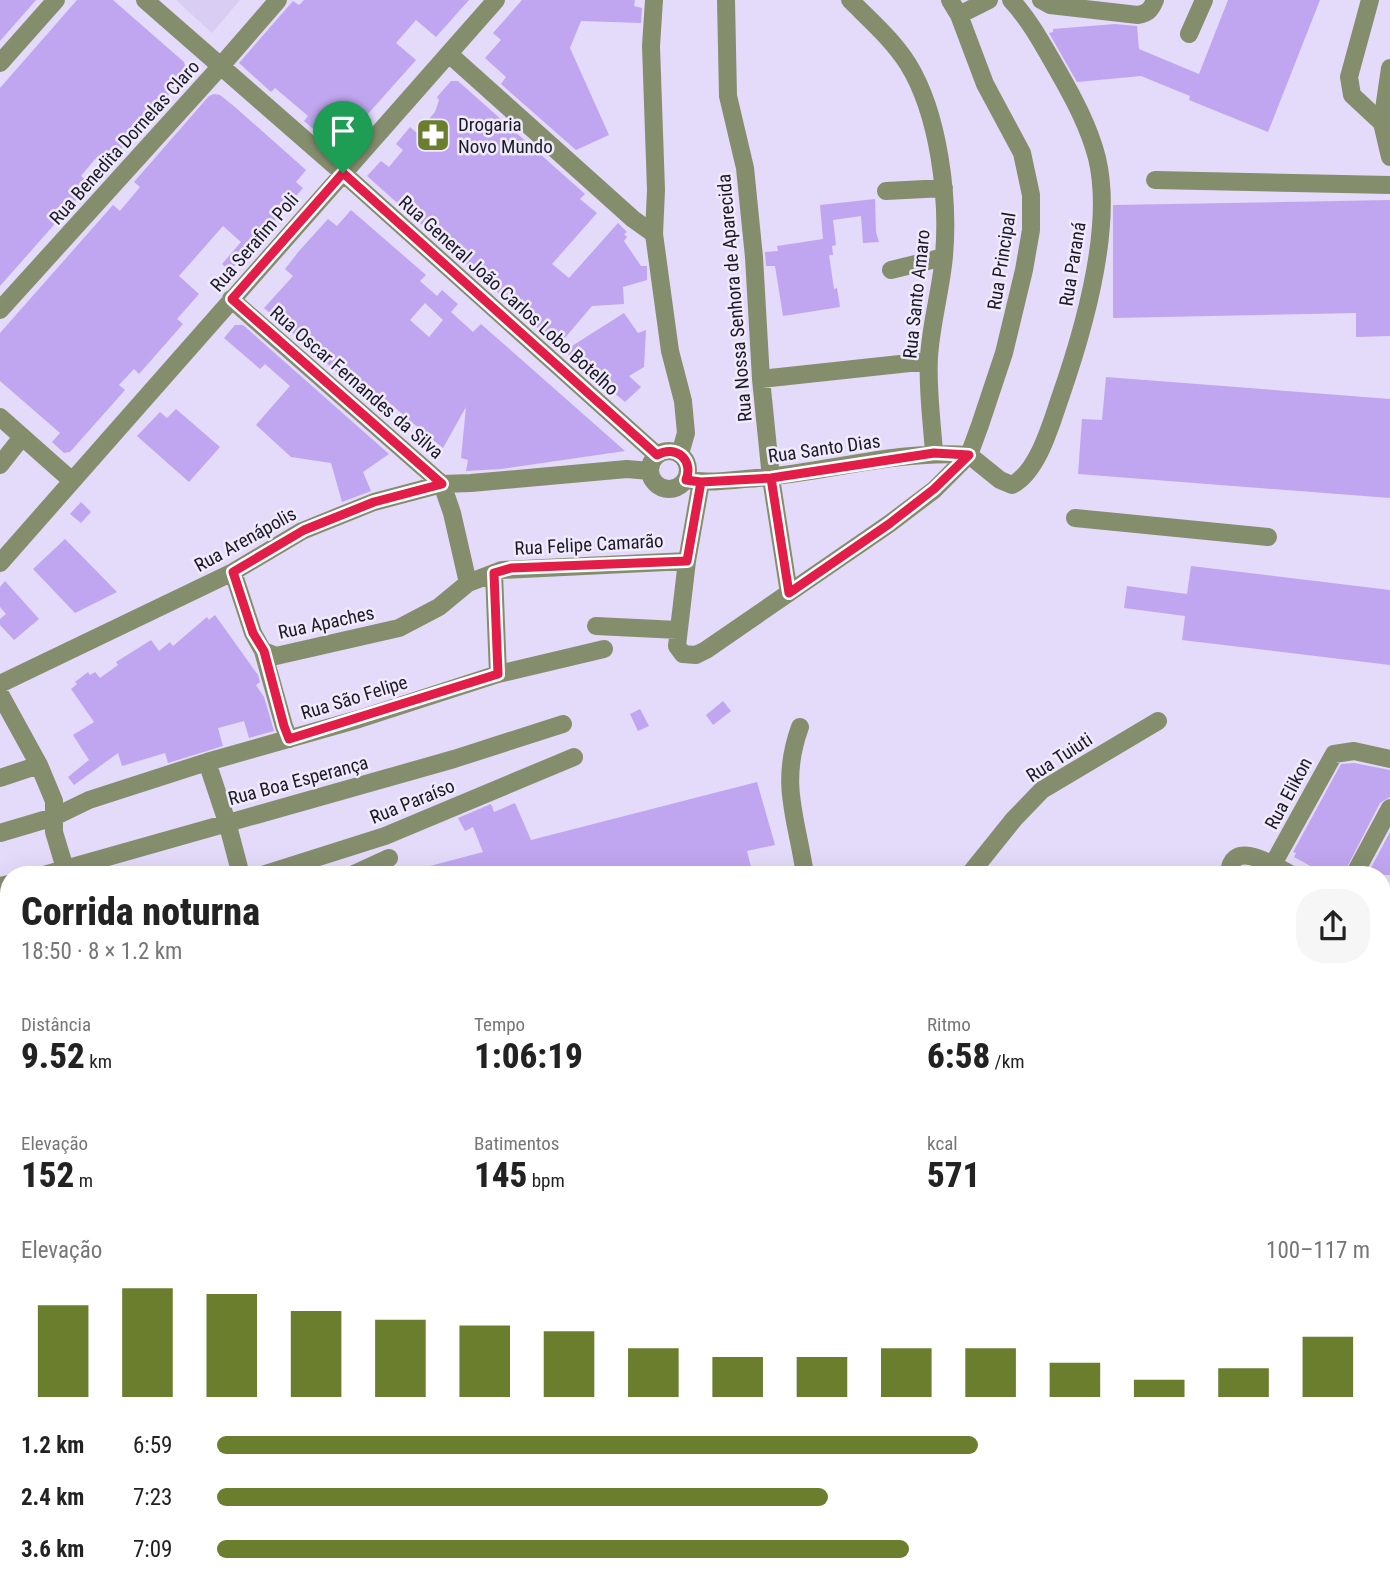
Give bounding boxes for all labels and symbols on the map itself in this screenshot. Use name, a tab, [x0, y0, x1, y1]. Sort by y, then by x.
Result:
street label: Rua Benedita Dornelas Claro	[45, 55, 204, 229]
pin	[313, 101, 373, 173]
place label: Drogaria Novo Mundo	[458, 113, 553, 158]
pharmacy icon: Drogaria Novo Mundo	[414, 116, 452, 154]
street label: Rua Nossa Senhora de Aparecida	[712, 173, 757, 423]
street label: Rua Serafim Poli	[205, 188, 303, 296]
street label: Rua General João Carlos Lobo Botelho	[394, 191, 623, 400]
street label: Rua Principal	[982, 211, 1021, 312]
street label: Rua Paraná	[1054, 220, 1091, 308]
street label: Rua Santo Amaro	[898, 228, 935, 360]
street label: Rua Oscar Fernandes da Silva	[265, 301, 448, 464]
street label: Rua Santo Dias	[766, 429, 882, 468]
street label: Rua Arenápolis	[190, 502, 300, 577]
street label: Rua Felipe Camarão	[514, 529, 664, 560]
street label: Rua Apaches	[276, 601, 376, 644]
street label: Rua São Felipe	[298, 670, 410, 725]
street label: Rua Tuiuti	[1022, 728, 1097, 787]
street label: Rua Boa Esperança	[226, 751, 371, 810]
street label: Rua Elikon	[1260, 753, 1317, 833]
street label: Rua Paraíso	[366, 774, 458, 829]

